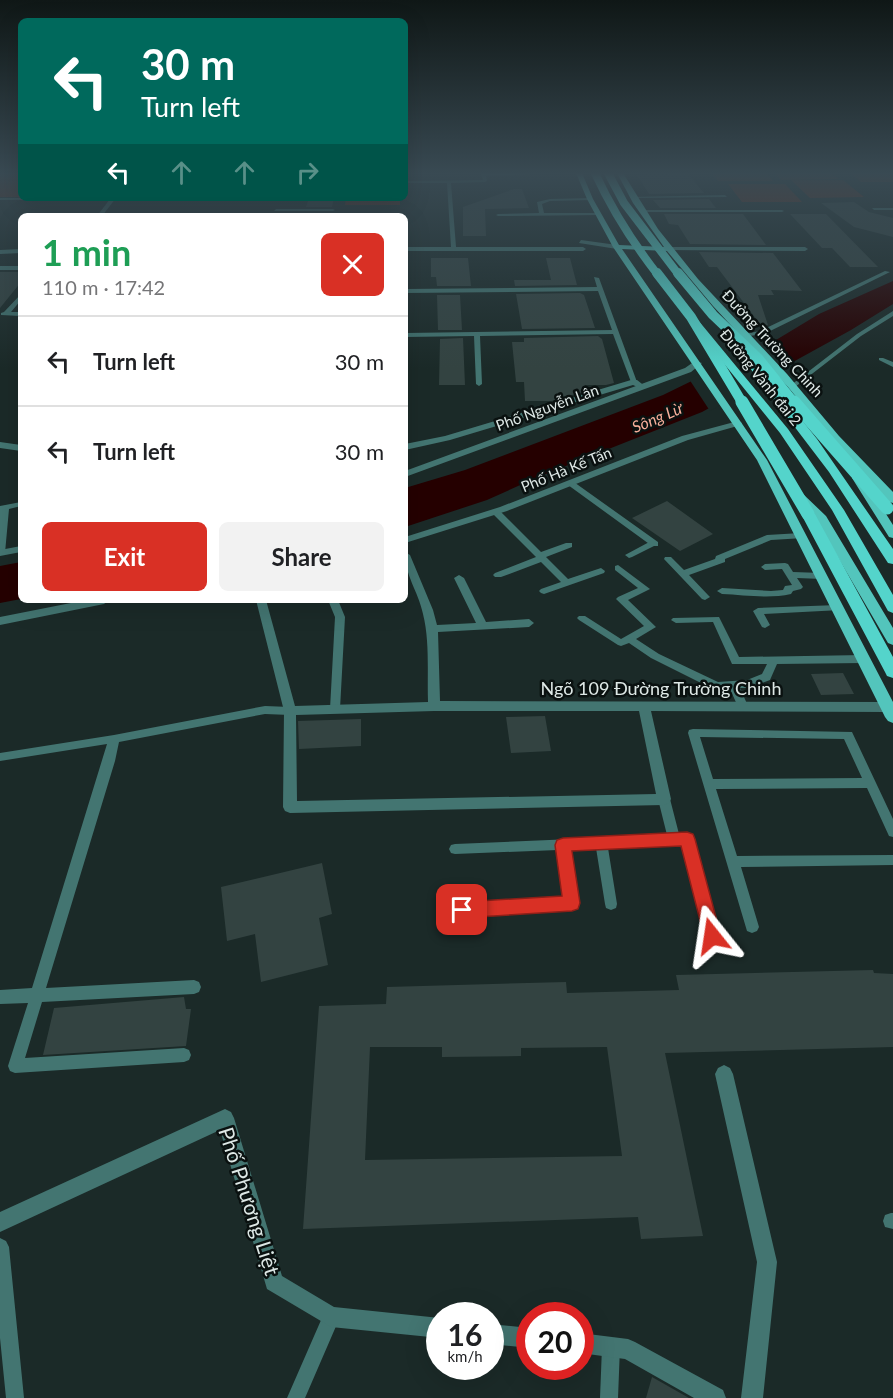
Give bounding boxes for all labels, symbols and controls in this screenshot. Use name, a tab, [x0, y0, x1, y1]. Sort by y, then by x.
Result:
text: 30 m	[141, 39, 235, 89]
icon: left	[42, 42, 120, 120]
text: Turn left	[141, 90, 240, 123]
icon: left	[102, 156, 135, 189]
icon: ahead	[165, 156, 198, 189]
icon: ahead	[228, 156, 261, 189]
icon: right	[291, 156, 324, 189]
text: 1 min	[42, 230, 131, 274]
button: close	[321, 233, 384, 296]
text: 110 m · 17:42	[42, 275, 165, 299]
street label: Đường Trường Chinh	[719, 286, 827, 400]
street label: Đường Vành đai 2	[717, 325, 805, 429]
icon: left	[42, 345, 75, 378]
text: Turn left	[93, 348, 175, 375]
text: 30 m	[335, 348, 384, 375]
street label: Phố Nguyễn Lân	[493, 380, 601, 434]
water label: Sông Lừ	[629, 397, 686, 436]
icon: left	[42, 435, 75, 468]
text: Turn left	[93, 438, 175, 465]
text: 30 m	[335, 438, 384, 465]
street label: Phố Hà Kế Tấn	[518, 443, 614, 495]
button: Exit	[42, 522, 207, 591]
button: Share	[219, 522, 384, 591]
street label: Ngõ 109 Đường Trường Chinh	[541, 677, 781, 699]
pin	[436, 884, 487, 935]
icon: arrive	[445, 893, 478, 926]
position arrow	[680, 904, 744, 968]
street label: Phố Phương Liệt	[214, 1124, 286, 1279]
speed limit sign: 20	[516, 1302, 594, 1380]
text: 16	[448, 1316, 482, 1352]
text: km/h	[447, 1347, 483, 1365]

